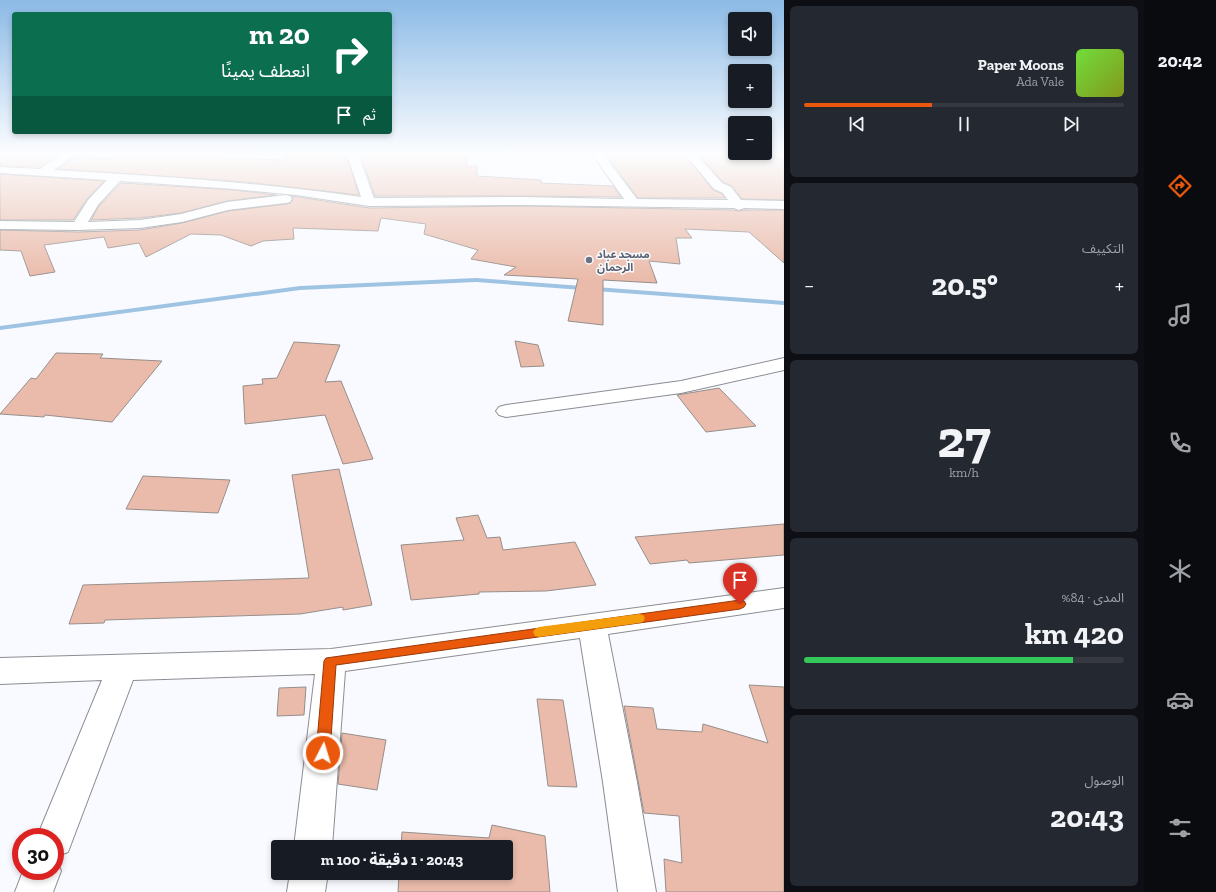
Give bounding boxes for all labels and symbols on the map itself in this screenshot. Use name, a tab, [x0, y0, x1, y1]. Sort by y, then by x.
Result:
place label: مسجد عباد الرحمان	[597, 248, 650, 274]
marker: مسجد عباد الرحمان	[584, 255, 594, 265]
pin	[723, 563, 757, 604]
position arrow	[302, 732, 344, 774]
speed limit sign: 30	[12, 828, 64, 880]

